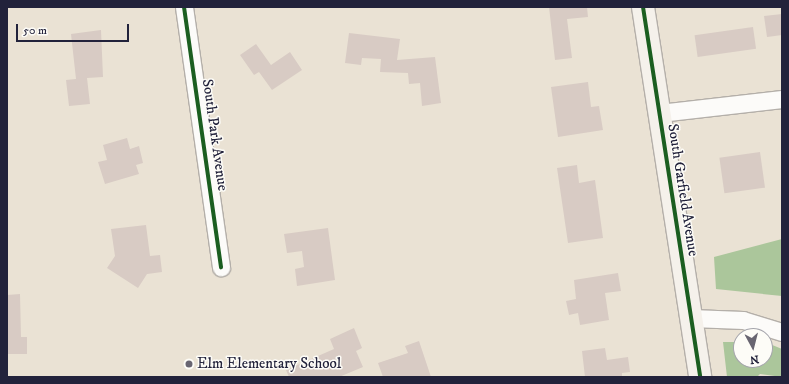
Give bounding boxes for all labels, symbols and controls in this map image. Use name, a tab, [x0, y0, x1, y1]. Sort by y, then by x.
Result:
scale bar	[18, 16, 131, 42]
text: 50 m	[23, 23, 47, 38]
street label: South Park Avenue	[198, 78, 232, 192]
street label: South Garfield Avenue	[664, 122, 702, 258]
north arrow	[733, 328, 773, 368]
text: N	[749, 351, 760, 366]
place label: Elm Elementary School	[197, 355, 341, 373]
marker: Elm Elementary School	[184, 359, 194, 369]

